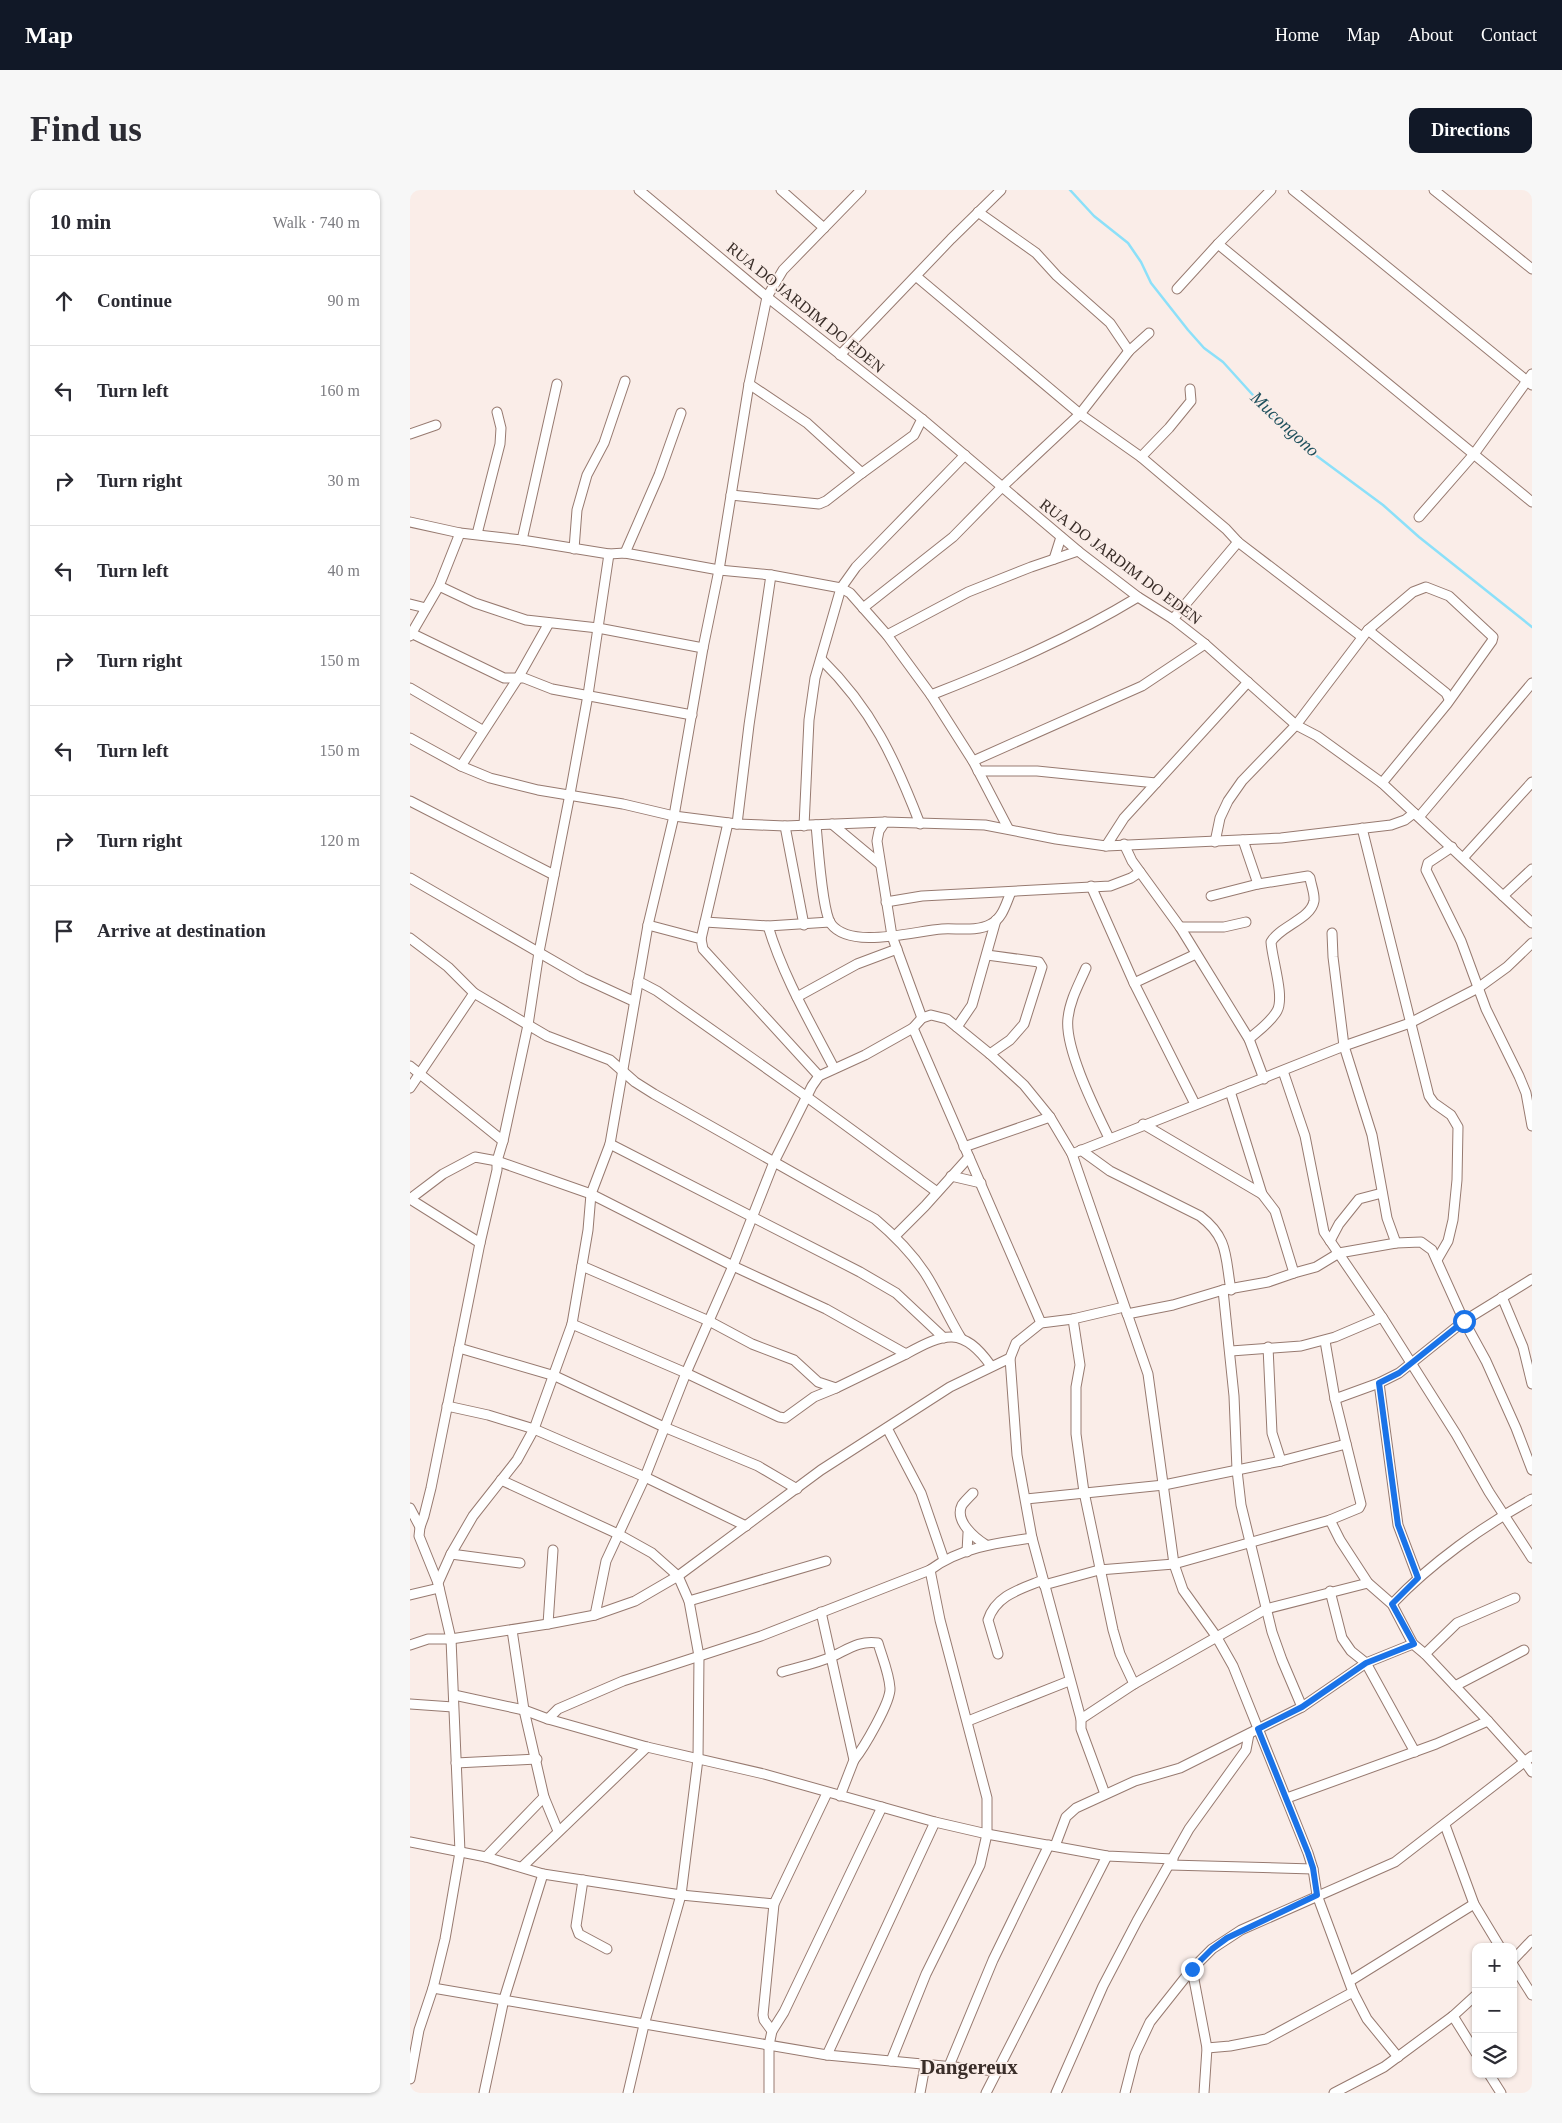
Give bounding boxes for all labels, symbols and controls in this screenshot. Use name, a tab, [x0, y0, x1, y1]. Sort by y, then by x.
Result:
text: Map	[25, 22, 73, 48]
text: Home	[1275, 25, 1319, 45]
text: Map	[1347, 25, 1380, 45]
text: About	[1408, 25, 1453, 45]
text: Contact	[1481, 25, 1537, 45]
button: Directions	[1409, 108, 1532, 153]
text: Find us	[30, 110, 142, 149]
text: 10 min	[50, 210, 111, 234]
text: Walk · 740 m	[273, 214, 360, 231]
street label: RUA DO JARDIM DO EDEN	[724, 239, 888, 376]
icon: ahead	[50, 287, 78, 315]
text: Continue	[97, 290, 172, 311]
text: 90 m	[328, 292, 360, 309]
icon: left	[50, 377, 78, 405]
text: Turn left	[97, 380, 169, 401]
text: 160 m	[320, 382, 360, 399]
water label: Mucongono	[1246, 387, 1323, 461]
icon: right	[50, 467, 78, 495]
text: Turn right	[97, 470, 182, 491]
text: 30 m	[328, 472, 360, 489]
street label: RUA DO JARDIM DO EDEN	[1037, 495, 1205, 628]
icon: left	[50, 557, 78, 585]
text: Turn left	[97, 560, 169, 581]
text: 40 m	[328, 562, 360, 579]
icon: right	[50, 647, 78, 675]
text: Turn right	[97, 650, 182, 671]
text: 150 m	[320, 652, 360, 669]
icon: left	[50, 737, 78, 765]
text: Turn left	[97, 740, 169, 761]
text: 150 m	[320, 742, 360, 759]
icon: right	[50, 827, 78, 855]
text: Turn right	[97, 830, 182, 851]
text: 120 m	[320, 832, 360, 849]
icon: arrive	[50, 917, 78, 945]
text: Arrive at destination	[97, 920, 266, 941]
route start	[1453, 1310, 1476, 1333]
map controls	[1472, 1943, 1517, 2078]
button: +	[1472, 1943, 1517, 1988]
route end	[1181, 1958, 1204, 1981]
button: −	[1472, 1988, 1517, 2033]
button: layers	[1472, 2033, 1517, 2078]
district label: Dangereux	[920, 2055, 1018, 2079]

